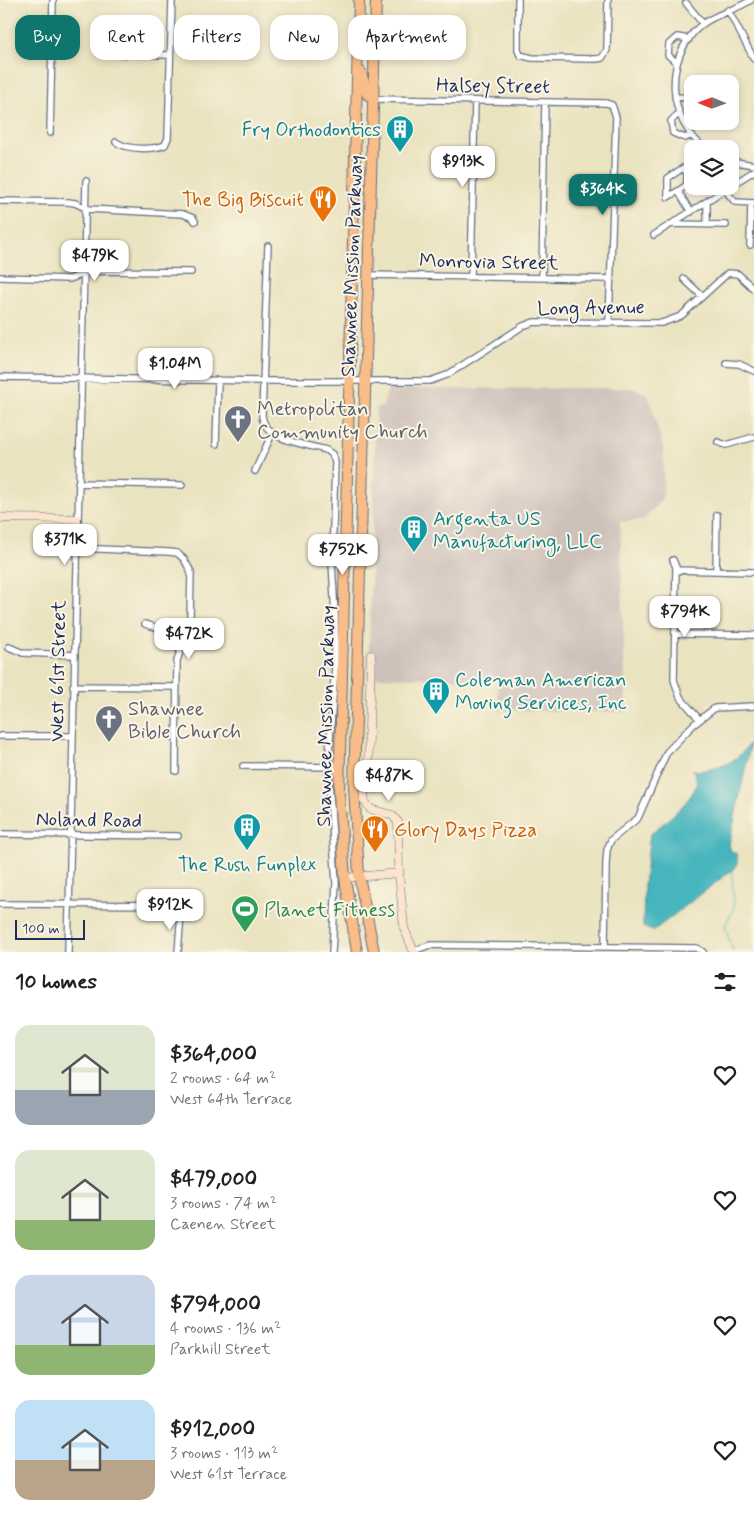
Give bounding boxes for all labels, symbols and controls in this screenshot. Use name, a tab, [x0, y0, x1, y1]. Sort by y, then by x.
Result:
chip: Buy	[15, 15, 80, 60]
chip: Rent	[90, 15, 164, 60]
chip: Filters	[174, 15, 260, 60]
chip: New	[270, 15, 338, 60]
chip: Apartment	[348, 15, 466, 60]
street label: Halsey Street	[436, 72, 550, 101]
north arrow	[684, 75, 739, 130]
map controls	[684, 75, 739, 195]
building icon: Fry Orthodontics	[385, 114, 415, 153]
place label: Fry Orthodontics	[242, 117, 381, 144]
button: layers	[684, 140, 739, 195]
pin: $913K	[428, 146, 498, 188]
text: $913K	[442, 151, 484, 172]
street label: Shawnee Mission Parkway	[335, 155, 370, 377]
pin: $364K	[568, 174, 638, 216]
text: $364K	[580, 179, 626, 200]
restaurant icon: The Big Biscuit	[308, 184, 338, 223]
place label: The Big Biscuit	[182, 187, 304, 214]
pin: $479K	[60, 240, 130, 282]
text: $479K	[72, 245, 118, 266]
street label: Monrovia Street	[419, 248, 559, 277]
street label: Long Avenue	[537, 294, 645, 324]
pin: $1.04M	[134, 348, 216, 390]
text: $1.04M	[149, 353, 201, 374]
place label: Metropolitan Community Church	[257, 396, 428, 446]
church icon: Metropolitan Community Church	[223, 404, 253, 443]
place label: Argenta US Manufacturing, LLC	[433, 506, 602, 557]
building icon: Argenta US Manufacturing, LLC	[399, 514, 429, 553]
pin: $371K	[30, 524, 100, 566]
text: $371K	[44, 529, 86, 550]
pin: $752K	[308, 534, 378, 576]
text: $752K	[319, 539, 367, 560]
pin: $794K	[650, 596, 720, 638]
street label: West 61st Street	[44, 600, 73, 742]
text: $794K	[660, 601, 710, 622]
street label: Shawnee Mission Parkway	[311, 605, 342, 827]
pin: $472K	[154, 618, 224, 660]
text: $472K	[165, 623, 213, 644]
place label: Coleman American Moving Services, Inc	[455, 667, 627, 719]
building icon: Coleman American Moving Services, Inc	[421, 676, 451, 715]
place label: Shawnee Bible Church	[128, 696, 241, 746]
church icon: Shawnee Bible Church	[94, 704, 124, 743]
pin: $487K	[354, 760, 424, 802]
text: $487K	[365, 765, 413, 786]
street label: Noland Road	[36, 806, 142, 835]
building icon: The Rush Funplex	[232, 812, 262, 851]
restaurant icon: Glory Days Pizza	[360, 814, 390, 853]
place label: Glory Days Pizza	[394, 817, 537, 844]
place label: The Rush Funplex	[178, 852, 316, 879]
pin: $912K	[135, 888, 205, 931]
text: $912K	[148, 894, 192, 915]
sports icon: Planet Fitness	[230, 894, 260, 933]
place label: Planet Fitness	[264, 897, 395, 924]
scale bar	[15, 917, 85, 940]
text: 100 m	[22, 920, 60, 938]
text: 10 homes	[15, 968, 97, 996]
icon: filters	[711, 968, 739, 996]
text: $364,000	[170, 1040, 257, 1068]
icon: home	[55, 1045, 115, 1105]
icon: heart	[711, 1061, 739, 1089]
text: 2 rooms · 64 m²	[170, 1068, 276, 1089]
text: West 64th Terrace	[170, 1089, 293, 1110]
text: $479,000	[170, 1165, 257, 1193]
icon: home	[55, 1170, 115, 1230]
icon: heart	[711, 1186, 739, 1214]
text: 3 rooms · 74 m²	[170, 1193, 277, 1214]
text: Caenen Street	[170, 1214, 276, 1235]
text: $794,000	[170, 1290, 261, 1318]
icon: home	[55, 1295, 115, 1355]
icon: heart	[711, 1311, 739, 1339]
text: 4 rooms · 136 m²	[170, 1318, 281, 1339]
text: Parkhill Street	[170, 1339, 271, 1360]
text: $912,000	[170, 1415, 255, 1443]
icon: home	[55, 1420, 115, 1480]
icon: heart	[711, 1436, 739, 1464]
text: 3 rooms · 113 m²	[170, 1443, 278, 1464]
text: West 61st Terrace	[170, 1464, 287, 1485]

